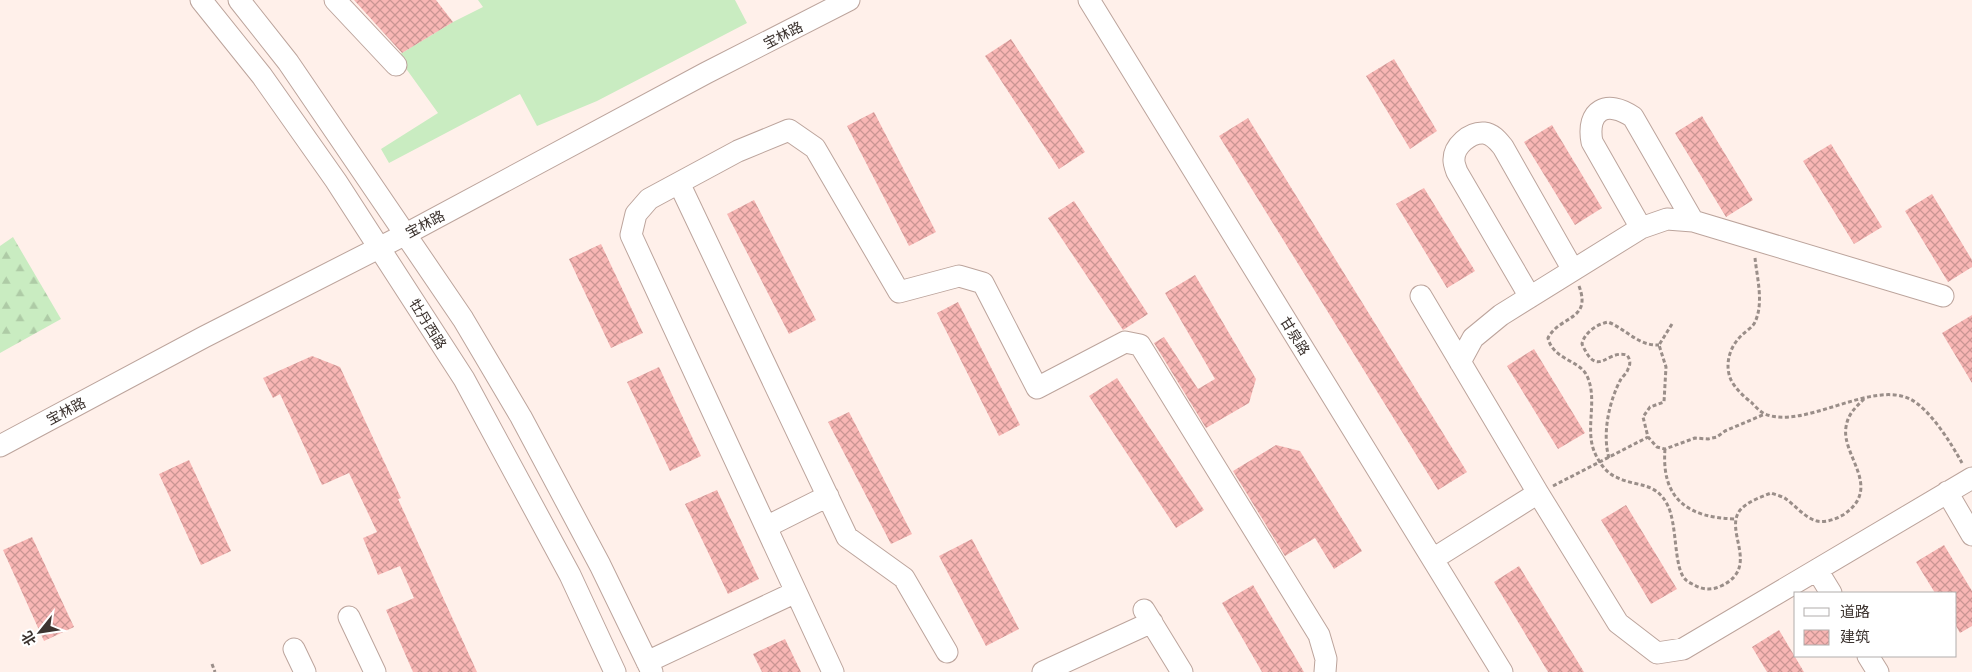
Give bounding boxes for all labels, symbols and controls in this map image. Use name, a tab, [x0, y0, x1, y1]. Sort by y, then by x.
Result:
street label: 宝林路	[760, 17, 805, 52]
street label: 宝林路	[402, 206, 447, 241]
street label: 牡丹西路	[406, 295, 450, 352]
street label: 甘泉路	[1277, 313, 1314, 358]
street label: 宝林路	[43, 393, 88, 428]
legend	[1794, 592, 1957, 657]
text: 道路	[1840, 602, 1870, 621]
north arrow	[15, 607, 65, 657]
text: 建筑	[1840, 627, 1870, 646]
text: 北	[17, 628, 39, 649]

